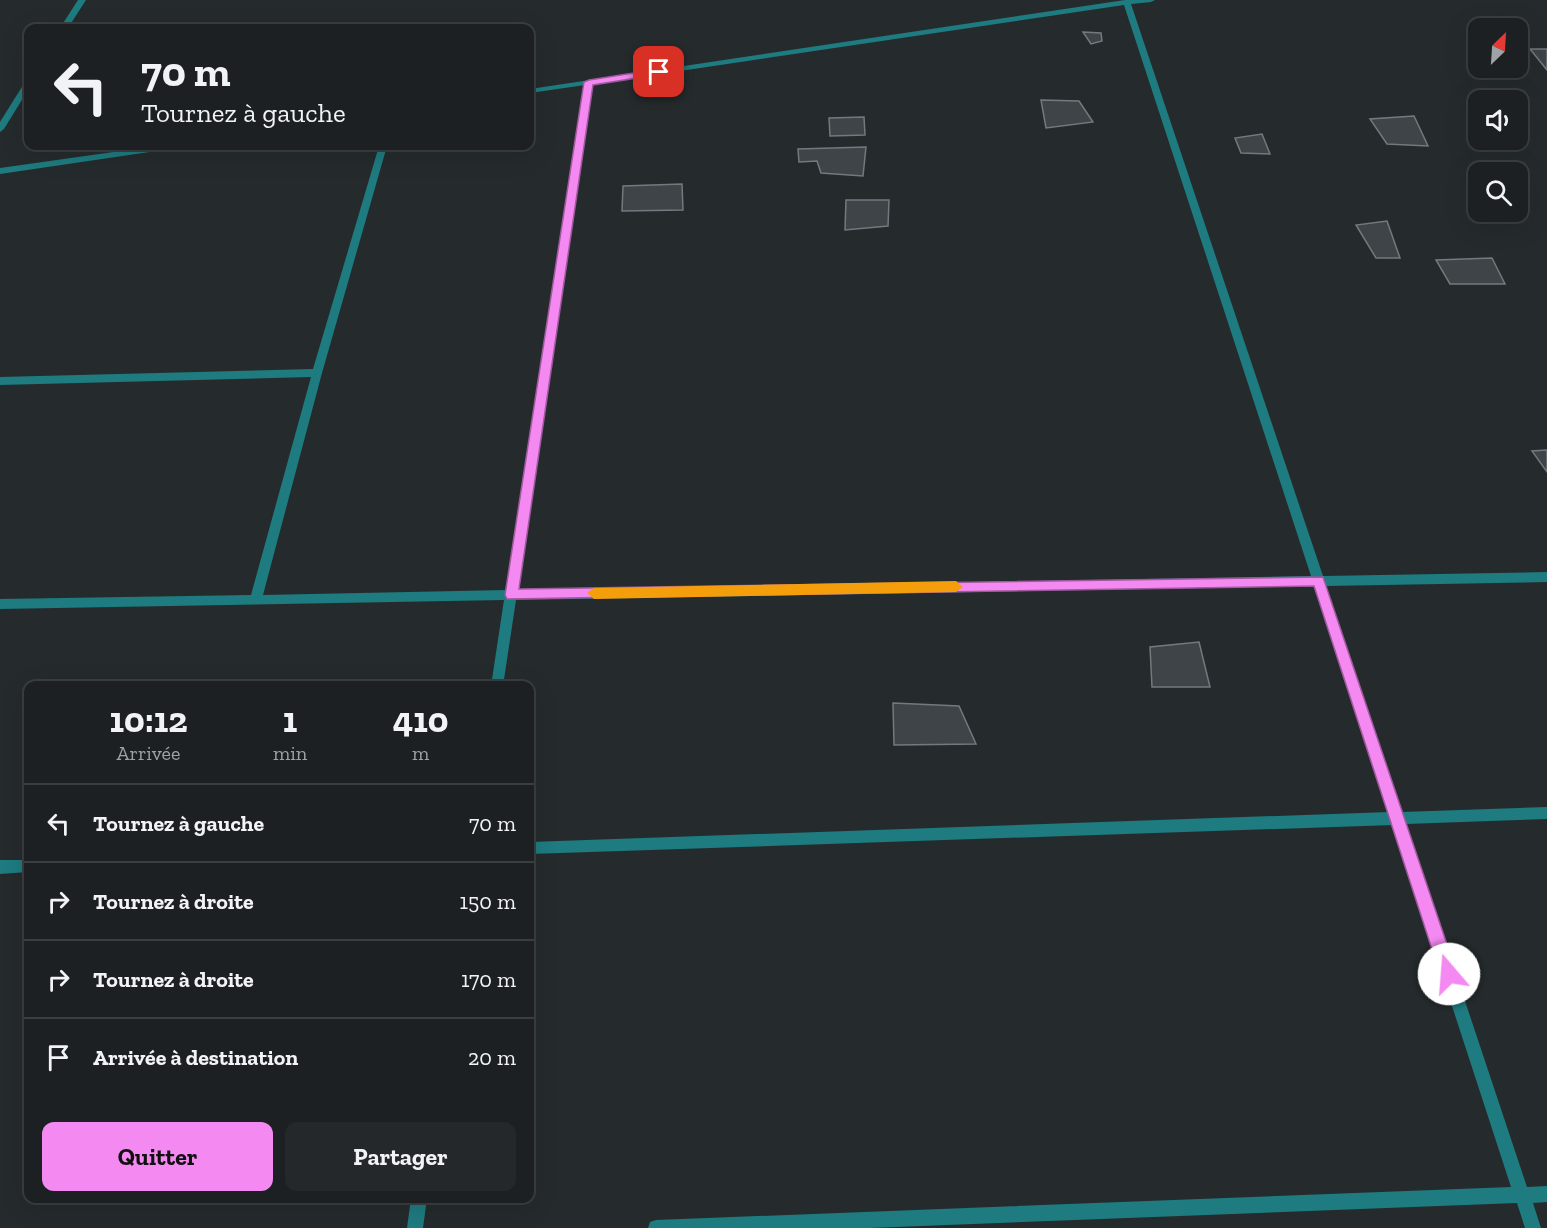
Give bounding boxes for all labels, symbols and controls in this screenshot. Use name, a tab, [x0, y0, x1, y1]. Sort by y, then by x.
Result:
north arrow	[1468, 18, 1528, 78]
map controls	[1468, 18, 1528, 222]
text: 70 m	[141, 46, 231, 97]
pin	[633, 46, 684, 97]
icon: left	[42, 48, 120, 126]
icon: arrive	[642, 55, 675, 88]
button: sound	[1468, 90, 1528, 150]
text: Tournez à gauche	[141, 97, 346, 129]
button: search	[1468, 162, 1528, 222]
text: 10:12	[109, 698, 188, 741]
text: 1	[283, 698, 297, 741]
text: 410	[393, 698, 449, 741]
text: Arrivée	[117, 741, 180, 765]
text: min	[273, 741, 307, 765]
text: m	[412, 741, 429, 765]
icon: left	[42, 807, 75, 840]
text: Tournez à gauche	[93, 810, 264, 837]
text: 70 m	[469, 810, 516, 837]
icon: right	[42, 885, 75, 918]
text: Tournez à droite	[93, 888, 254, 915]
text: 150 m	[460, 888, 516, 915]
position arrow	[1417, 942, 1481, 1006]
icon: right	[42, 963, 75, 996]
text: Tournez à droite	[93, 966, 254, 993]
text: 170 m	[461, 966, 516, 993]
icon: arrive	[42, 1041, 75, 1074]
text: Arrivée à destination	[93, 1044, 298, 1071]
text: 20 m	[468, 1044, 516, 1071]
button: Quitter	[42, 1122, 273, 1191]
button: Partager	[285, 1122, 516, 1191]

